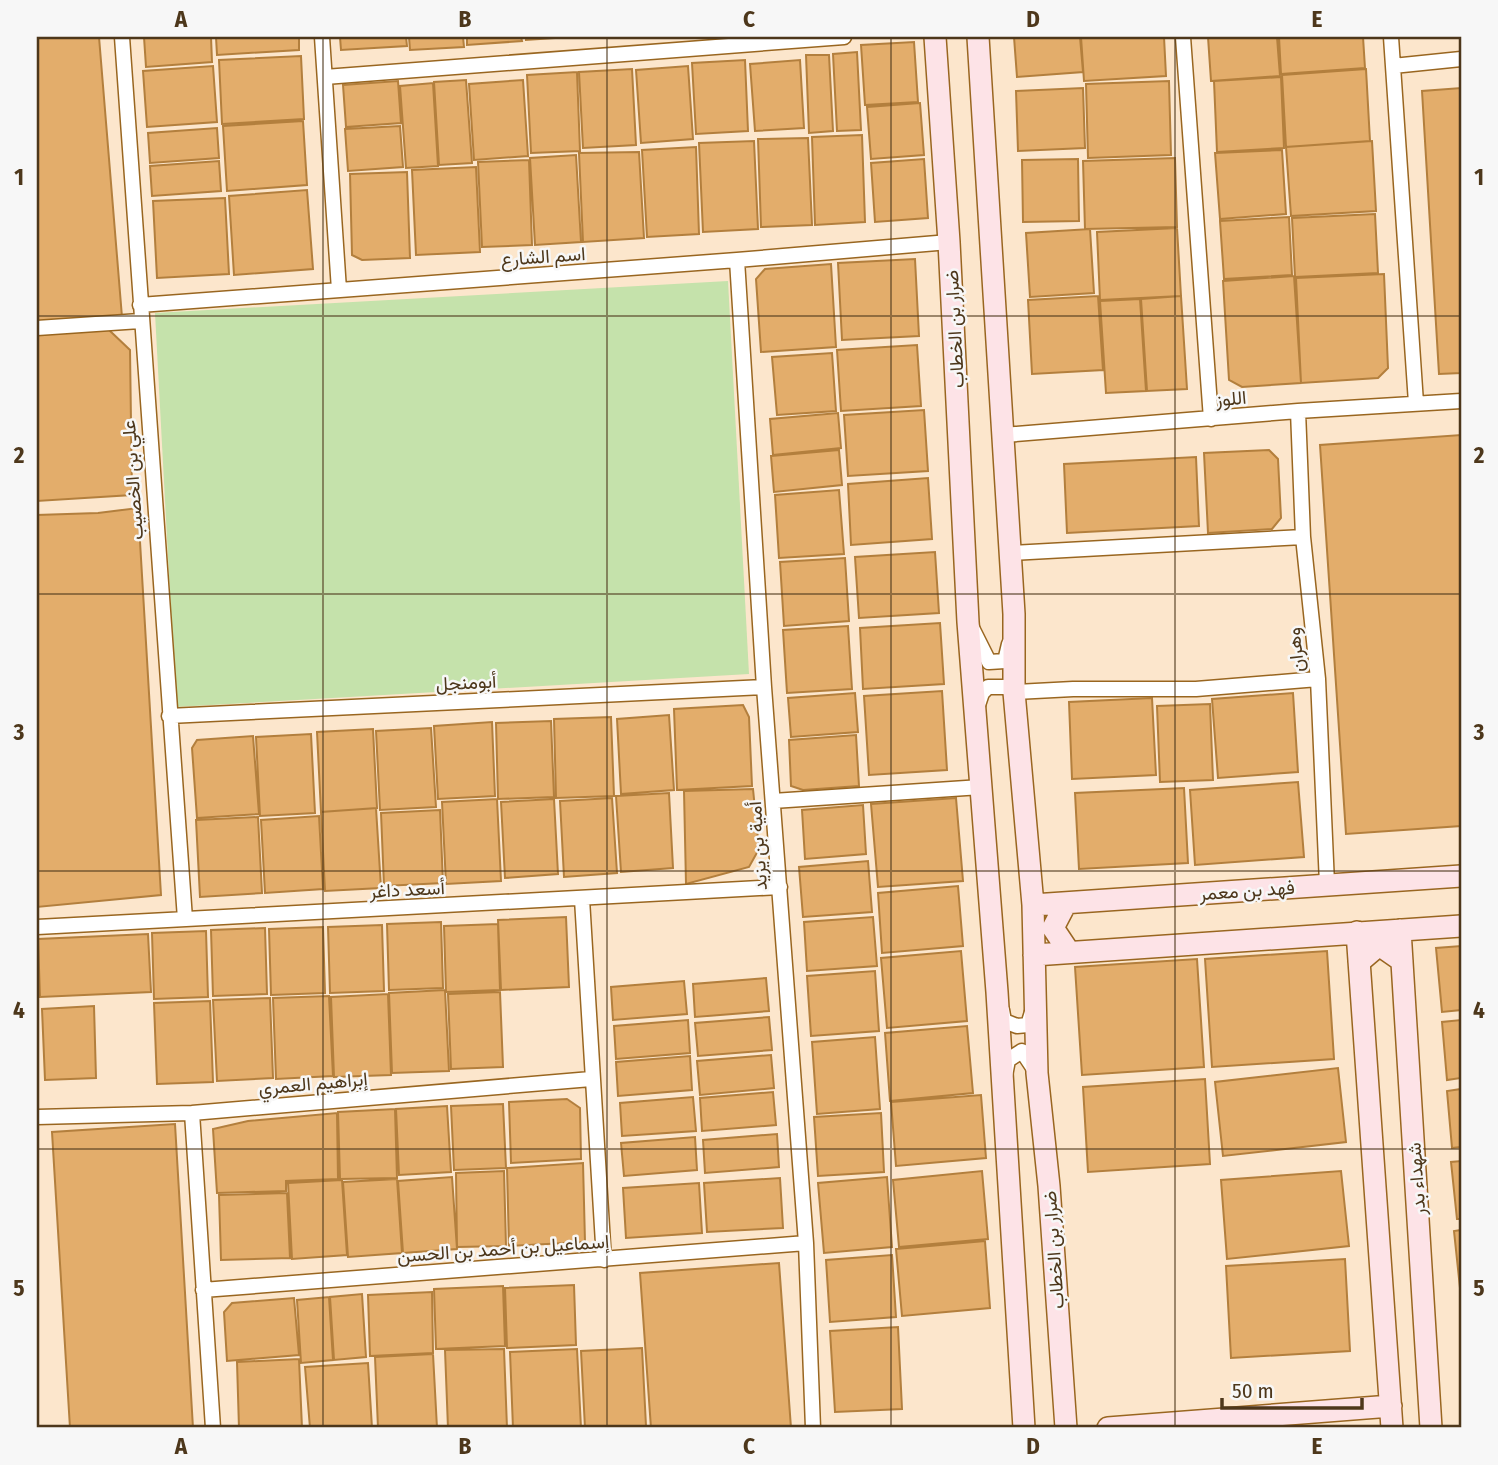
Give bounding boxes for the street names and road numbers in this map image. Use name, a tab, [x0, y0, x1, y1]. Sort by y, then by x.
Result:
street label: اسم الشارع	[500, 242, 586, 272]
street label: ضرار بن الخطاب	[940, 269, 969, 389]
street label: اللوز	[1214, 386, 1247, 411]
street label: علي بن الخصيب	[117, 419, 152, 541]
street label: وهران	[1282, 626, 1309, 674]
street label: أبومنجل	[435, 669, 497, 696]
street label: أمية بن يزيد	[743, 801, 772, 891]
street label: أسعد داغر	[368, 876, 445, 903]
street label: فهد بن معمر	[1197, 876, 1296, 905]
street label: إبراهيم العمري	[258, 1067, 369, 1104]
street label: شهداء بدر	[1402, 1142, 1431, 1217]
street label: ضرار بن الخطاب	[1038, 1190, 1069, 1310]
street label: إسماعيل بن أحمد بن الحسن	[396, 1230, 610, 1268]

